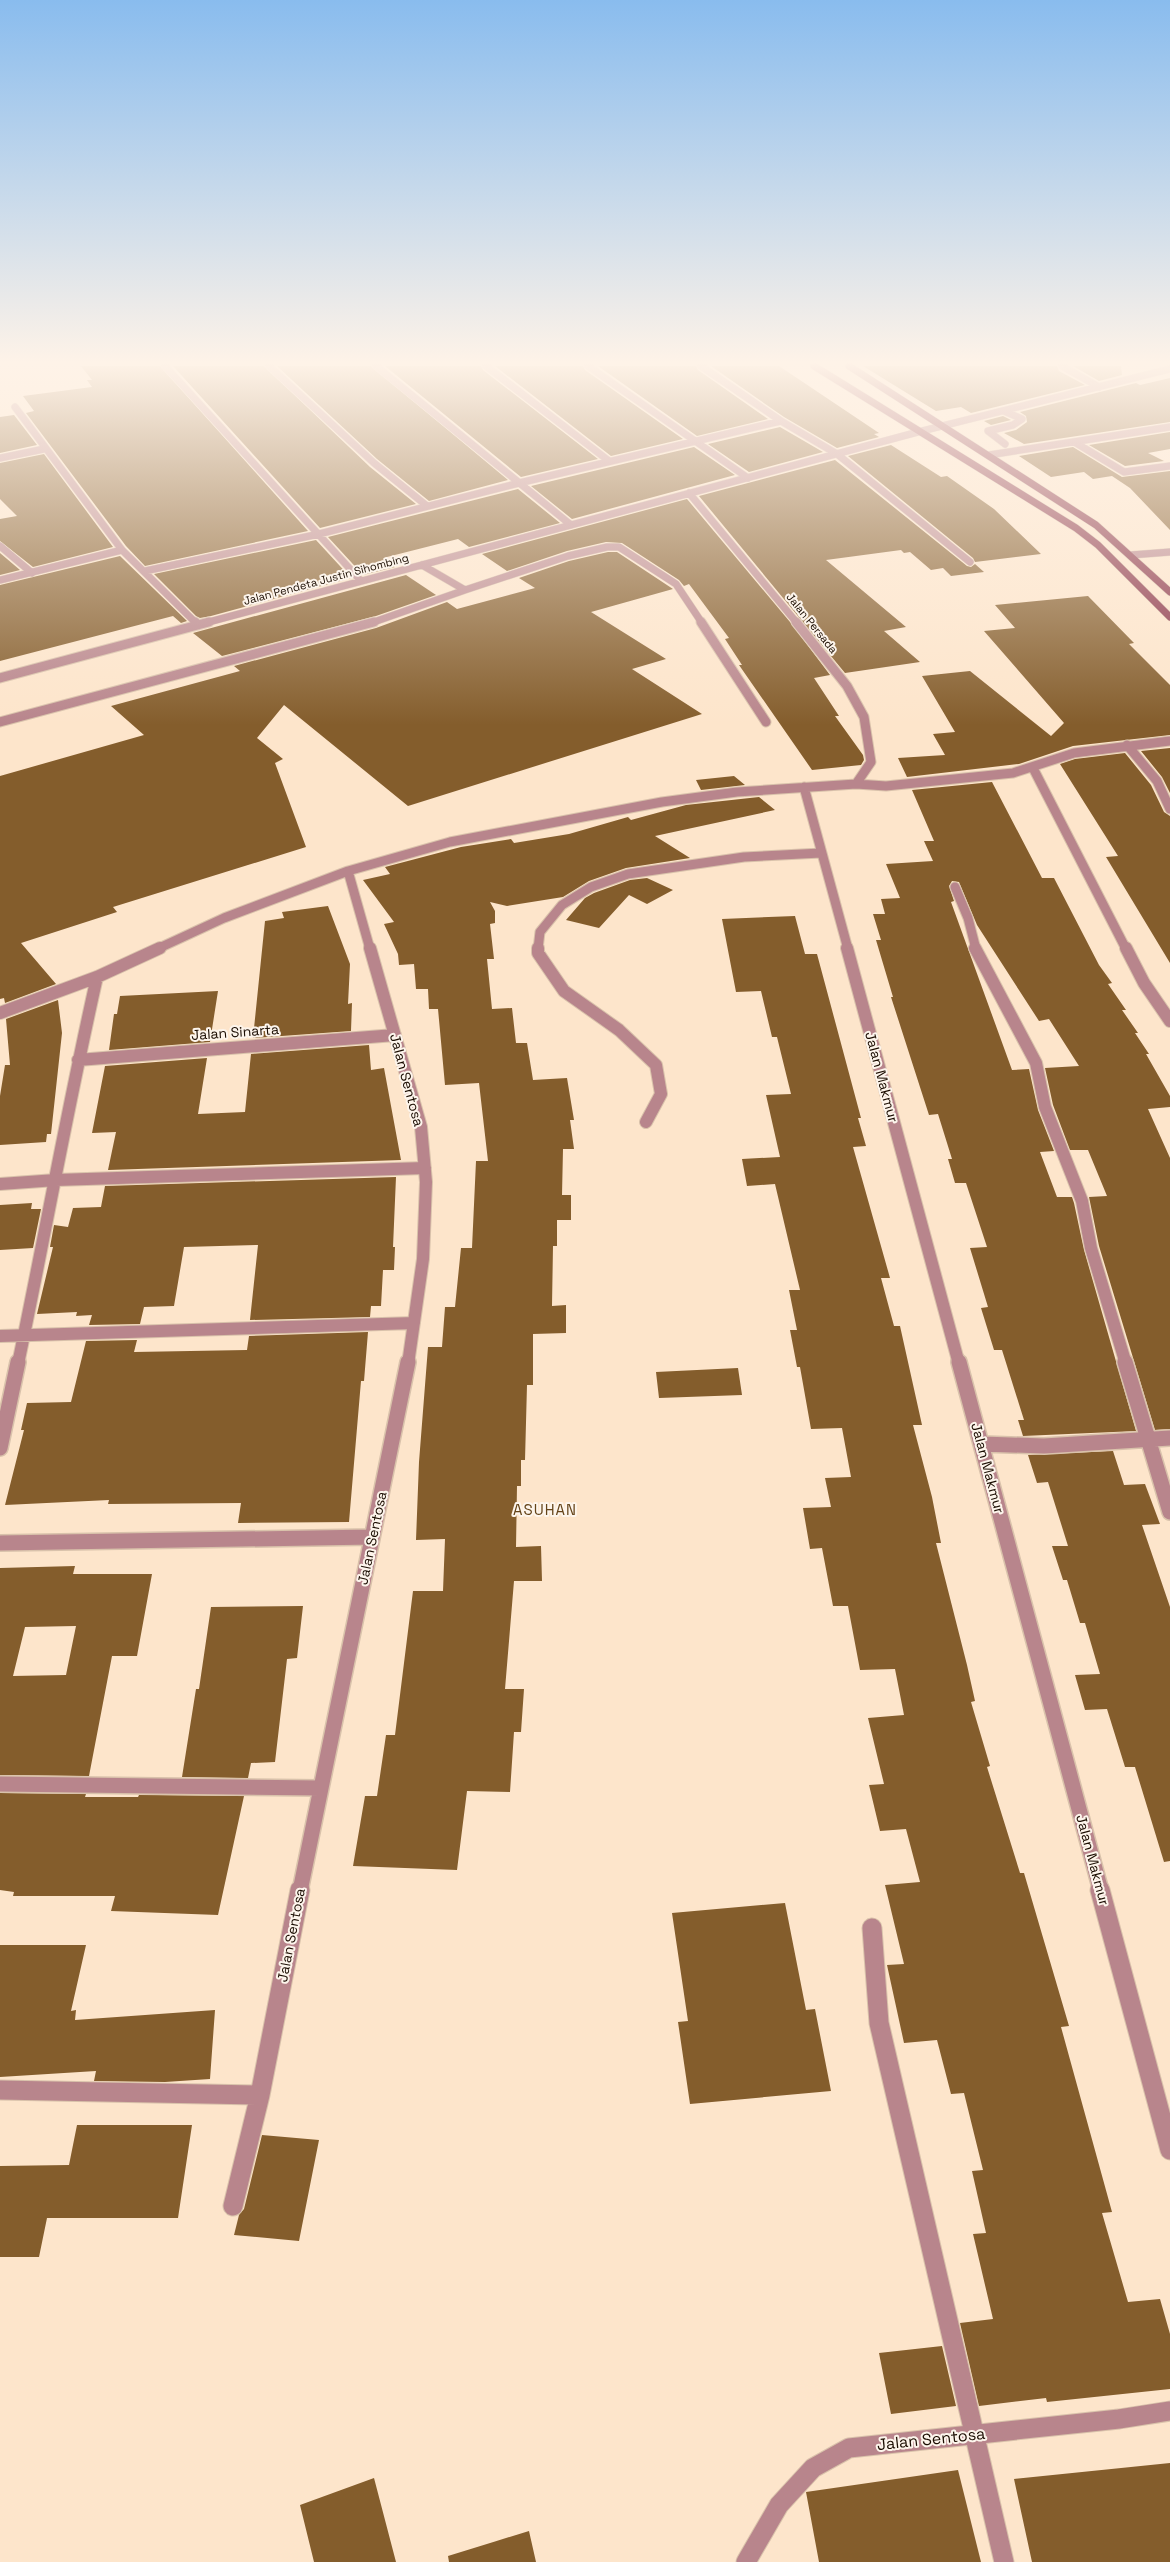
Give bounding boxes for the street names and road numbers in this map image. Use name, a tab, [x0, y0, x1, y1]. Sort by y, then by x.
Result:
street label: Jalan Pendeta Justin Sihombing	[242, 550, 410, 608]
street label: Jalan Persada	[783, 590, 841, 656]
street label: Jalan Sinarta	[190, 1020, 280, 1044]
street label: Jalan Makmur	[861, 1030, 903, 1124]
street label: Jalan Sentosa	[386, 1032, 428, 1128]
street label: Jalan Makmur	[967, 1421, 1009, 1515]
street label: Jalan Sentosa	[353, 1490, 391, 1586]
street label: Jalan Makmur	[1072, 1813, 1114, 1907]
street label: Jalan Sentosa	[273, 1887, 309, 1983]
street label: Jalan Sentosa	[876, 2423, 986, 2455]

